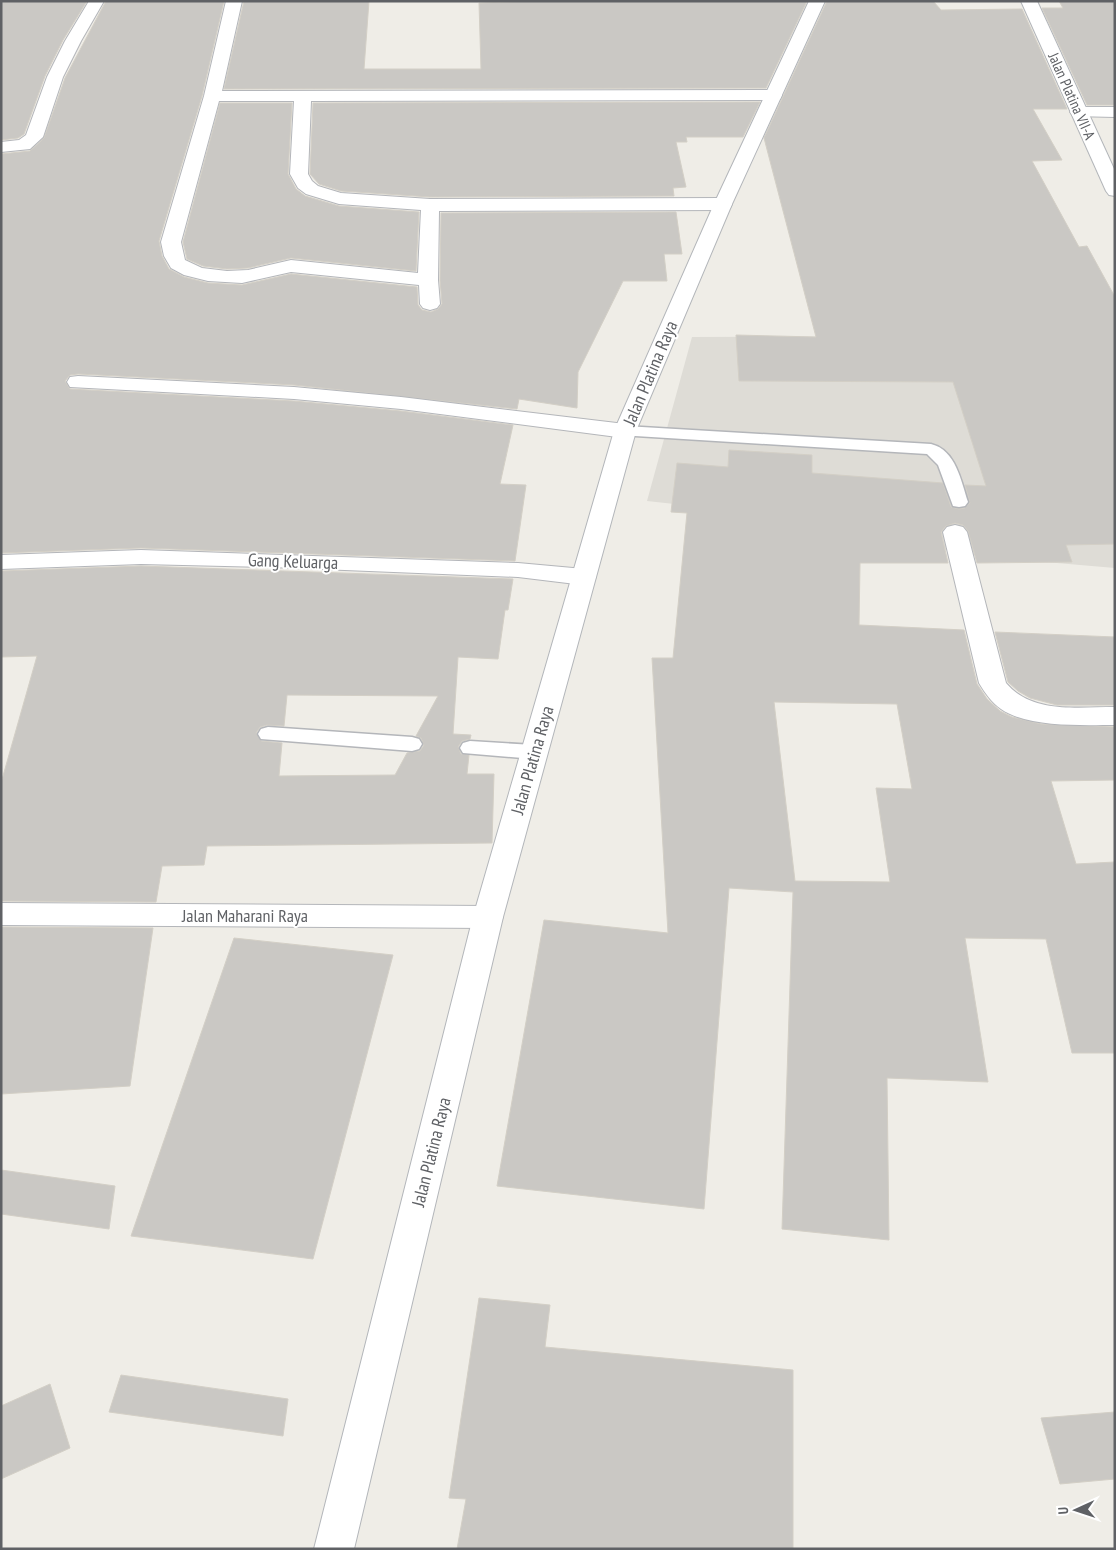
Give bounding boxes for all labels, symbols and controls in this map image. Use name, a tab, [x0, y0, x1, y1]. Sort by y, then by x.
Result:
street label: Jalan Platina VII-A	[1044, 49, 1100, 143]
street label: Jalan Platina Raya	[617, 317, 682, 430]
street label: Gang Keluarga	[247, 548, 339, 574]
street label: Jalan Platina Raya	[505, 703, 558, 818]
street label: Jalan Maharani Raya	[181, 904, 308, 927]
street label: Jalan Platina Raya	[406, 1095, 456, 1210]
north arrow	[1051, 1485, 1101, 1535]
text: U	[1054, 1507, 1072, 1515]

